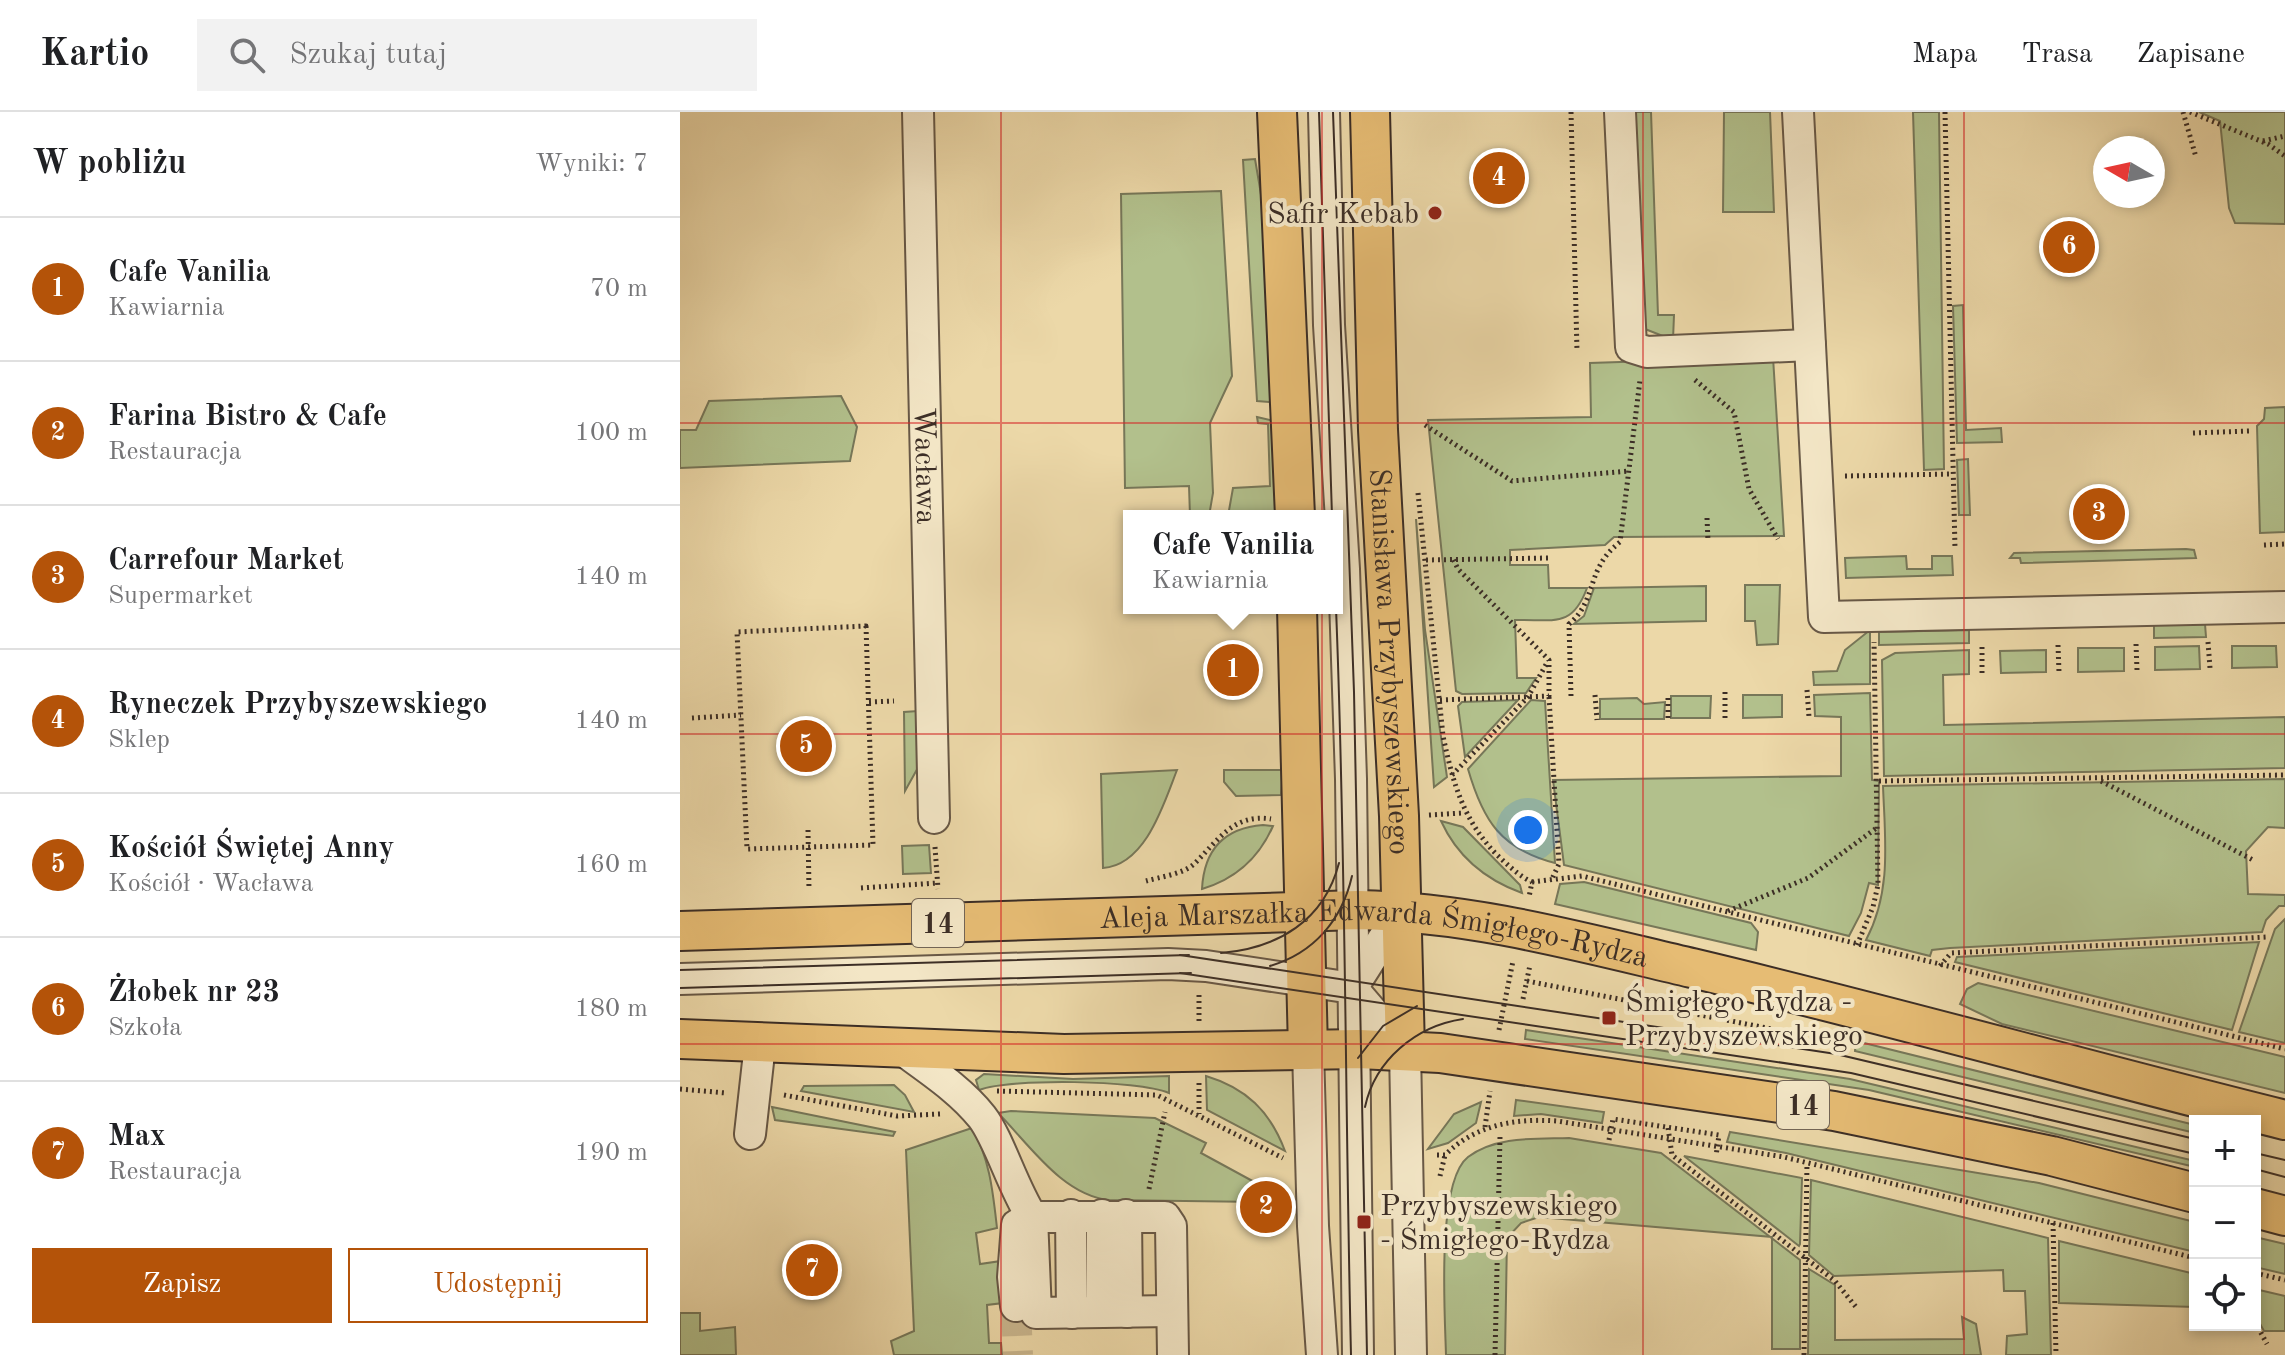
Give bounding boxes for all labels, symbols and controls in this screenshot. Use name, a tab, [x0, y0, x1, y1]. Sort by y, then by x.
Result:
search box	[197, 19, 757, 91]
icon: search	[225, 33, 269, 77]
text: Kartio	[40, 36, 149, 74]
text: Szukaj tutaj	[289, 40, 447, 70]
text: Mapa	[1912, 41, 1978, 69]
text: Trasa	[2022, 41, 2093, 69]
text: Zapisane	[2137, 41, 2245, 69]
north arrow	[2093, 136, 2165, 208]
text: W pobliżu	[32, 147, 187, 181]
pin: 4	[1473, 148, 1525, 208]
text: Wyniki: 7	[535, 151, 648, 177]
place label: Safir Kebab	[1267, 200, 1419, 230]
marker: Safir Kebab	[1426, 204, 1444, 222]
pin: 6	[2043, 217, 2095, 277]
text: Cafe Vanilia	[108, 258, 271, 288]
text: 1	[50, 276, 66, 302]
text: 70 m	[590, 276, 648, 302]
text: Kawiarnia	[108, 295, 224, 321]
text: Farina Bistro & Cafe	[108, 402, 387, 432]
street label: Wacława	[908, 407, 940, 525]
text: 2	[50, 420, 66, 446]
text: 100 m	[575, 420, 648, 446]
text: Restauracja	[108, 439, 242, 465]
street label: Stanisława Przybyszewskiego	[1363, 467, 1413, 855]
pin: 3	[2073, 484, 2125, 544]
popup	[1123, 510, 1343, 614]
text: Cafe Vanilia	[1152, 531, 1314, 561]
text: Carrefour Market	[108, 546, 344, 576]
text: 3	[50, 564, 66, 590]
text: 140 m	[575, 564, 648, 590]
text: Kawiarnia	[1152, 568, 1268, 594]
text: Supermarket	[108, 583, 253, 609]
pin: 1	[1207, 640, 1259, 700]
text: Ryneczek Przybyszewskiego	[108, 690, 487, 720]
text: 4	[50, 708, 66, 734]
text: 140 m	[575, 708, 648, 734]
pin: 5	[780, 716, 832, 776]
text: Sklep	[108, 727, 170, 753]
your location	[1508, 810, 1548, 850]
text: Kościół Świętej Anny	[108, 834, 395, 864]
text: 5	[50, 852, 66, 878]
text: 160 m	[575, 852, 648, 878]
text: Kościół · Wacława	[108, 871, 314, 897]
street label: Aleja Marszałka Edwarda Śmigłego-Rydza	[1099, 897, 1651, 974]
road number: 14	[912, 899, 964, 947]
text: Żłobek nr 23	[108, 978, 280, 1008]
place label: Śmigłego Rydza - Przybyszewskiego	[1625, 983, 1863, 1052]
text: 6	[50, 996, 66, 1022]
text: 180 m	[575, 996, 648, 1022]
marker: Śmigłego Rydza - Przybyszewskiego	[1600, 1009, 1618, 1027]
text: Szkoła	[108, 1015, 182, 1041]
road number: 14	[1777, 1081, 1829, 1129]
map controls	[2189, 1115, 2261, 1331]
button: +	[2189, 1115, 2261, 1187]
text: Max	[108, 1122, 166, 1152]
text: 7	[50, 1140, 66, 1166]
text: 190 m	[575, 1140, 648, 1166]
text: Restauracja	[108, 1159, 242, 1185]
pin: 2	[1240, 1177, 1292, 1237]
button: −	[2189, 1187, 2261, 1259]
place label: Przybyszewskiego - Śmigłego-Rydza	[1380, 1192, 1618, 1256]
marker: Przybyszewskiego - Śmigłego-Rydza	[1355, 1213, 1373, 1231]
pin: 7	[786, 1240, 838, 1300]
button: Zapisz	[32, 1248, 332, 1323]
button: Udostępnij	[348, 1248, 648, 1323]
button: locate	[2189, 1259, 2261, 1331]

